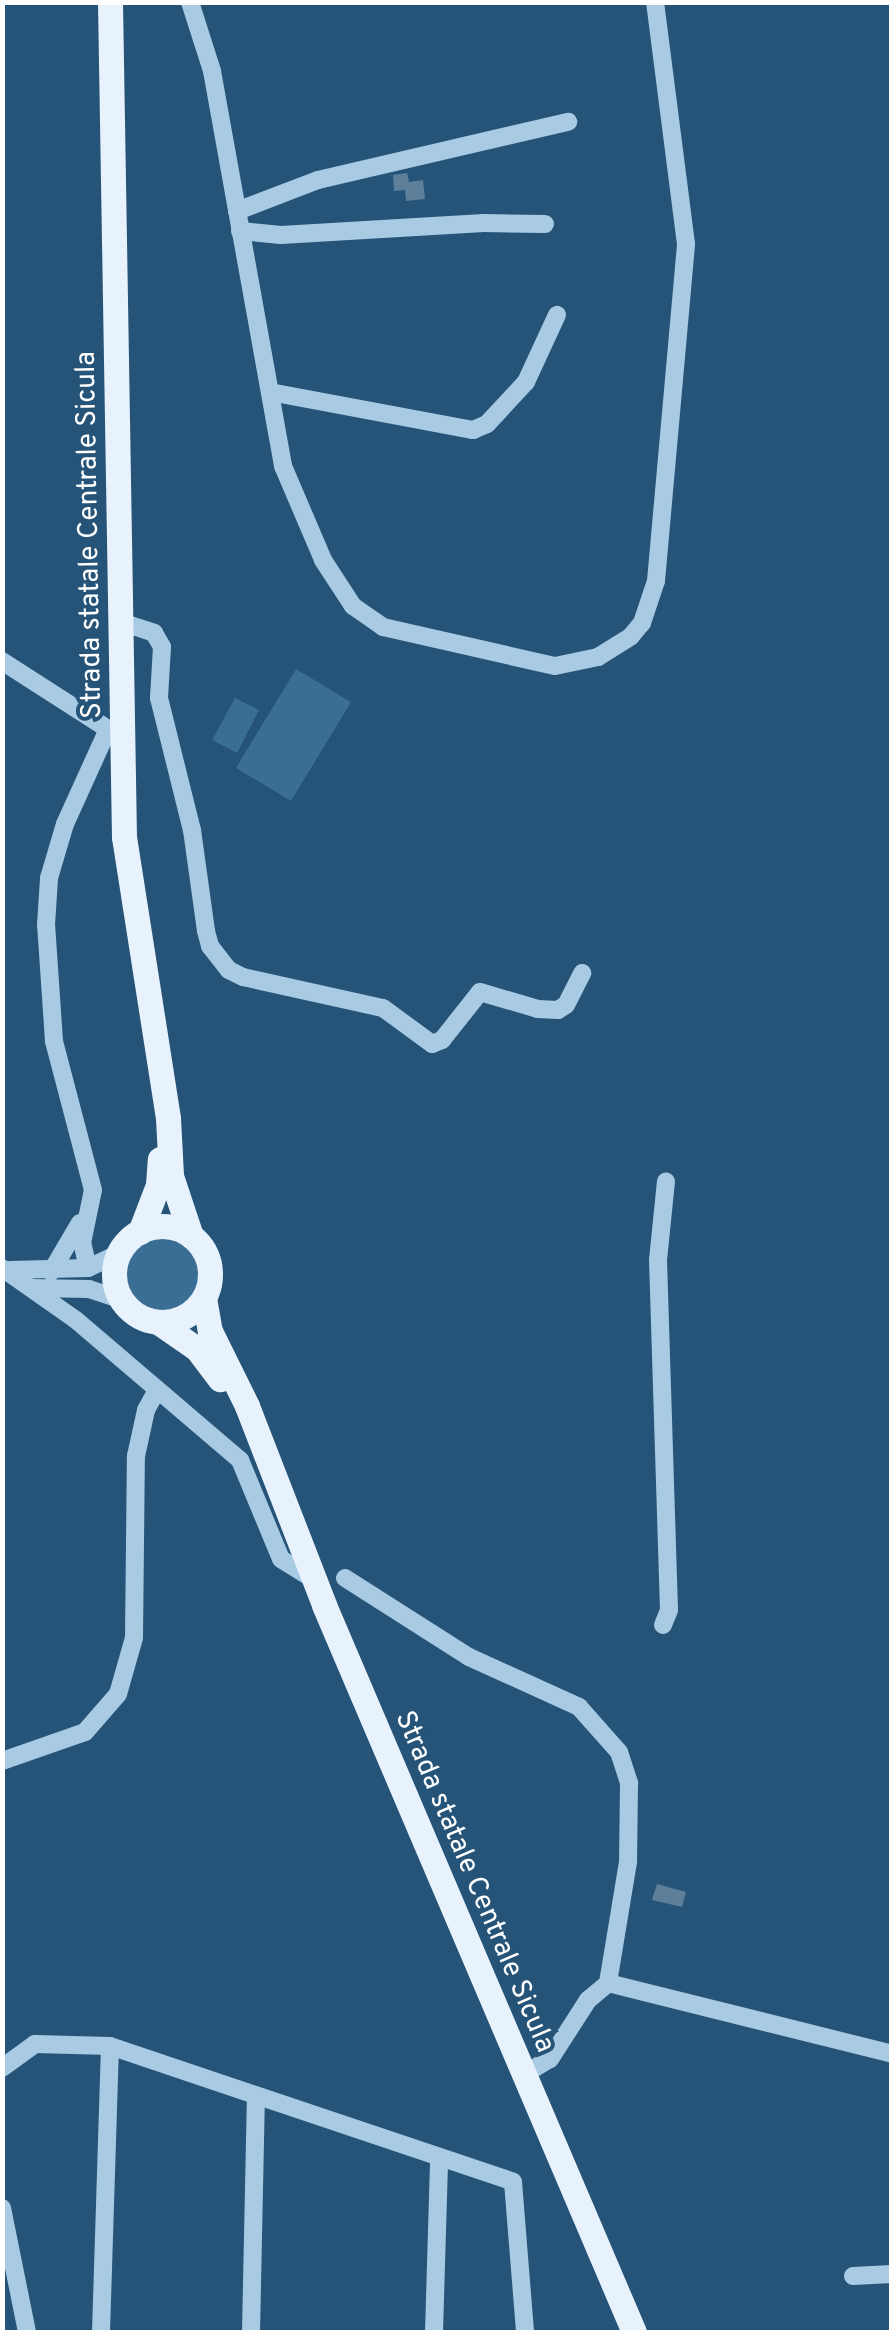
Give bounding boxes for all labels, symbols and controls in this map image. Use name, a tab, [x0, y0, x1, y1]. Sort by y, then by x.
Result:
street label: Strada statale Centrale Sicula	[70, 351, 110, 719]
street label: Strada statale Centrale Sicula	[387, 1706, 561, 2058]

